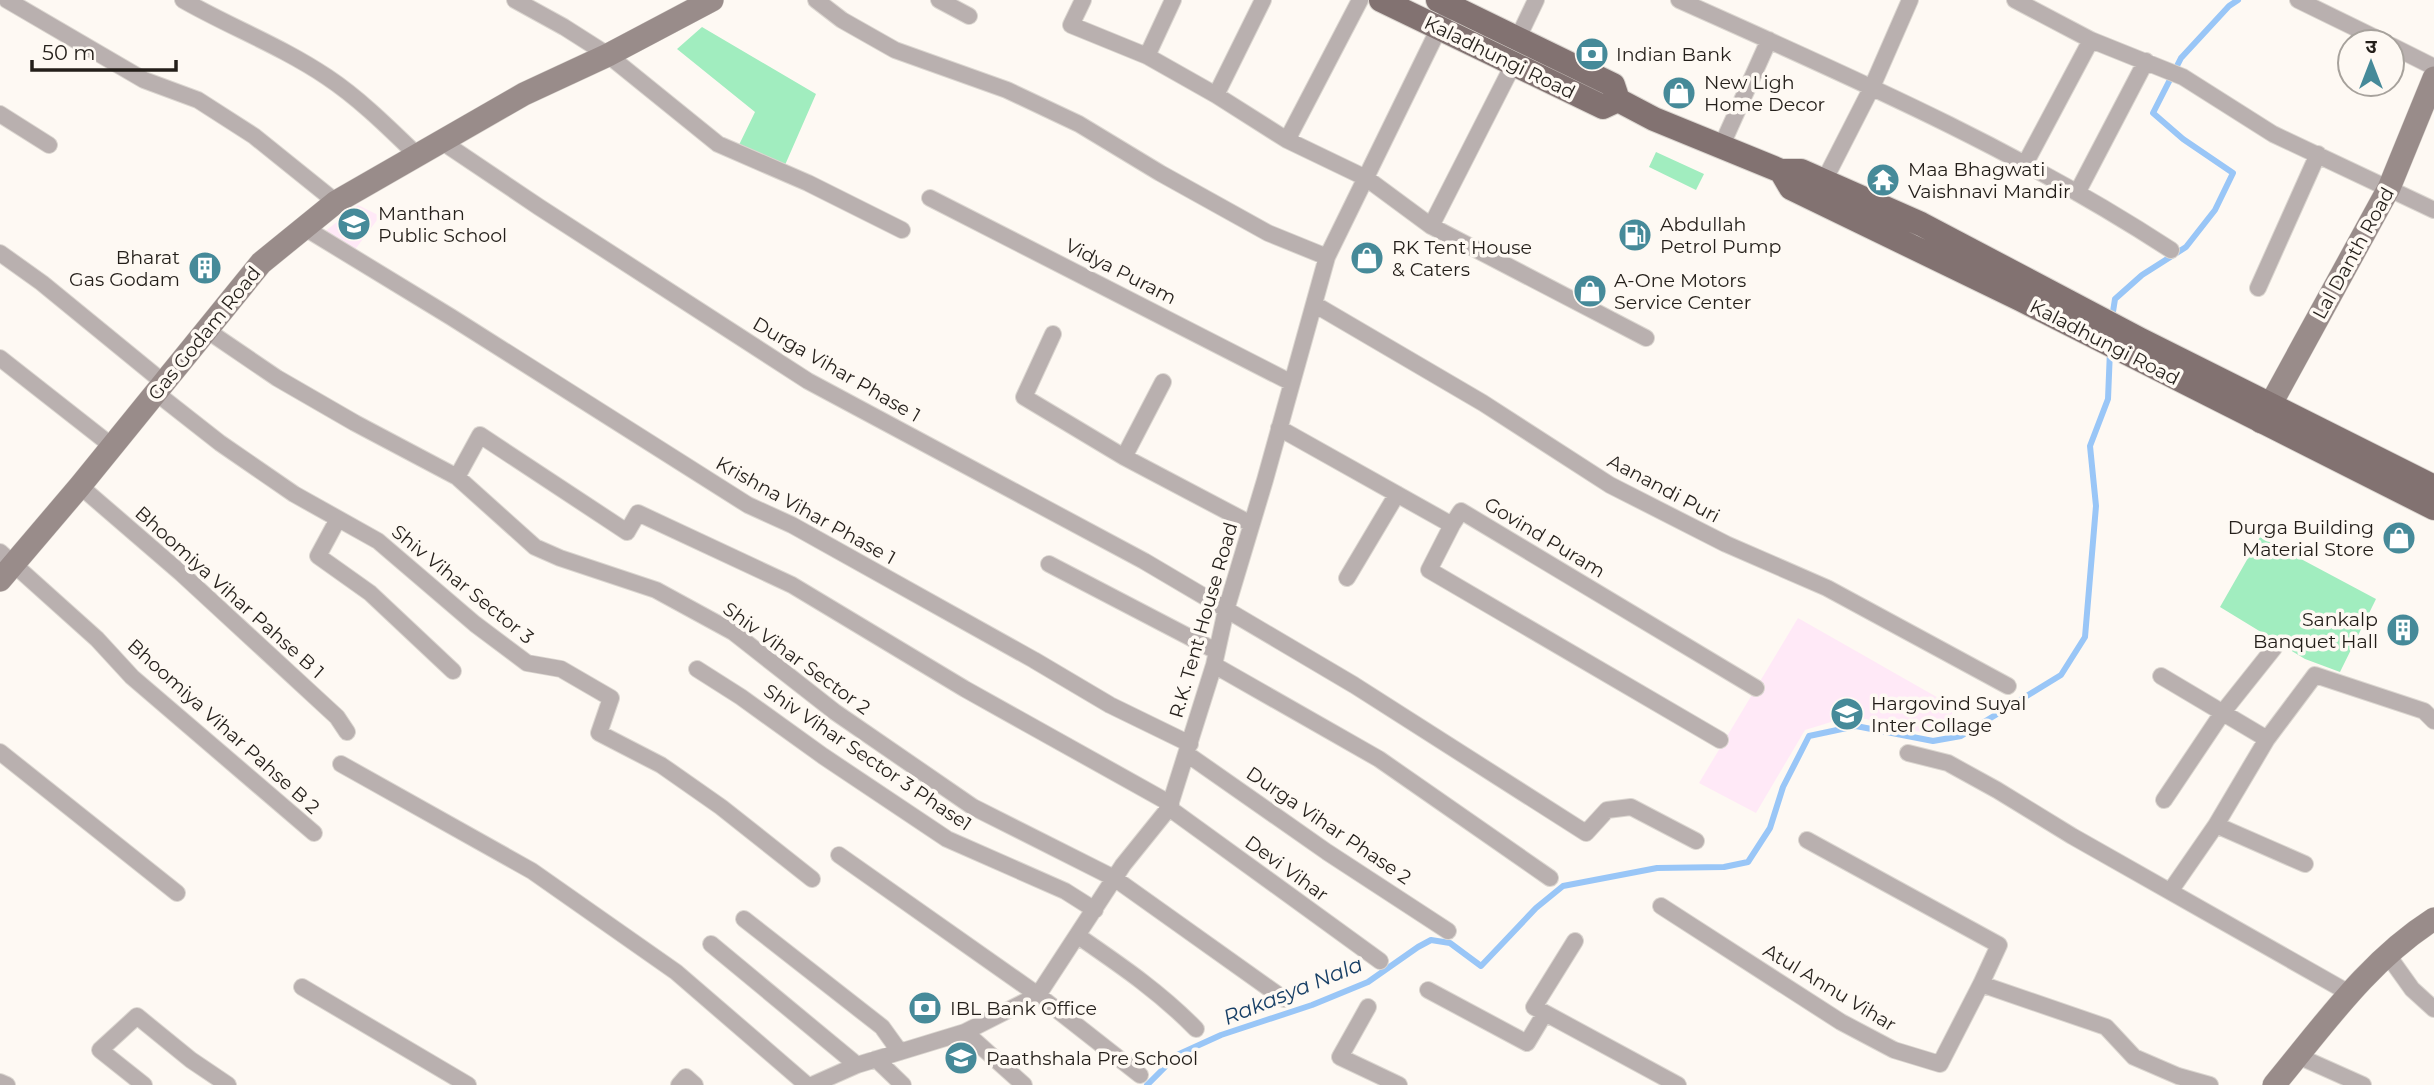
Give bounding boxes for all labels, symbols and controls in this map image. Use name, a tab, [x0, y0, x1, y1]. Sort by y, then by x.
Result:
street label: Kaladhungi Road	[1421, 11, 1579, 104]
scale bar	[32, 28, 175, 72]
north arrow	[2336, 28, 2406, 98]
bank icon: Indian Bank	[1573, 35, 1611, 73]
text: उ	[2365, 35, 2377, 58]
text: 50 m	[42, 40, 96, 65]
place label: Indian Bank	[1616, 43, 1732, 66]
place label: New Ligh Home Decor	[1704, 71, 1825, 116]
shop icon: New Ligh Home Decor	[1660, 74, 1698, 112]
place label: Maa Bhagwati Vaishnavi Mandir	[1908, 158, 2071, 203]
temple icon: Maa Bhagwati Vaishnavi Mandir	[1864, 161, 1902, 199]
street label: Lal Danth Road	[2308, 183, 2399, 323]
place label: Manthan Public School	[378, 202, 507, 247]
school or university icon: Manthan Public School	[335, 205, 373, 243]
place label: Abdullah Petrol Pump	[1660, 213, 1782, 258]
fuel station icon: Abdullah Petrol Pump	[1616, 216, 1654, 254]
street label: Vidya Puram	[1061, 234, 1180, 309]
place label: RK Tent House & Caters	[1392, 236, 1532, 281]
shop icon: RK Tent House & Caters	[1348, 239, 1386, 277]
place label: Bharat Gas Godam	[69, 246, 180, 291]
building icon: Bharat Gas Godam	[186, 249, 224, 287]
street label: Gas Godam Road	[143, 262, 265, 405]
place label: A-One Motors Service Center	[1614, 269, 1751, 314]
shop icon: A-One Motors Service Center	[1571, 272, 1609, 310]
street label: Kaladhungi Road	[2026, 295, 2183, 390]
street label: Durga Vihar Phase 1	[749, 312, 925, 427]
street label: Aanandi Puri	[1604, 449, 1724, 528]
street label: Krishna Vihar Phase 1	[712, 451, 900, 569]
street label: Govind Puram	[1480, 492, 1609, 583]
street label: Bhoomiya Vihar Pahse B 1	[130, 501, 329, 683]
place label: Durga Building Material Store	[2228, 516, 2374, 561]
shop icon: Durga Building Material Store	[2380, 519, 2418, 557]
street label: Shiv Vihar Sector 3	[387, 520, 538, 649]
street label: R.K. Tent House Road	[1164, 520, 1242, 721]
street label: Shiv Vihar Sector 2	[719, 597, 875, 720]
place label: Sankalp Banquet Hall	[2253, 608, 2378, 653]
building icon: Sankalp Banquet Hall	[2384, 611, 2422, 649]
street label: Bhoomiya Vihar Pahse B 2	[123, 634, 324, 819]
street label: Shiv Vihar Sector 3 Phase1	[759, 679, 976, 836]
place label: Hargovind Suyal Inter Collage	[1871, 692, 2026, 737]
school or university icon: Hargovind Suyal Inter Collage	[1828, 695, 1866, 733]
street label: Durga Vihar Phase 2	[1242, 762, 1416, 889]
street label: Devi Vihar	[1241, 831, 1333, 906]
street label: Atul Annu Vihar	[1759, 939, 1900, 1036]
water label: Rakasya Nala	[1220, 951, 1366, 1030]
bank icon: IBL Bank Office	[906, 989, 944, 1027]
place label: IBL Bank Office	[950, 997, 1097, 1020]
school or university icon: Paathshala Pre School	[942, 1039, 980, 1077]
place label: Paathshala Pre School	[986, 1047, 1198, 1070]

